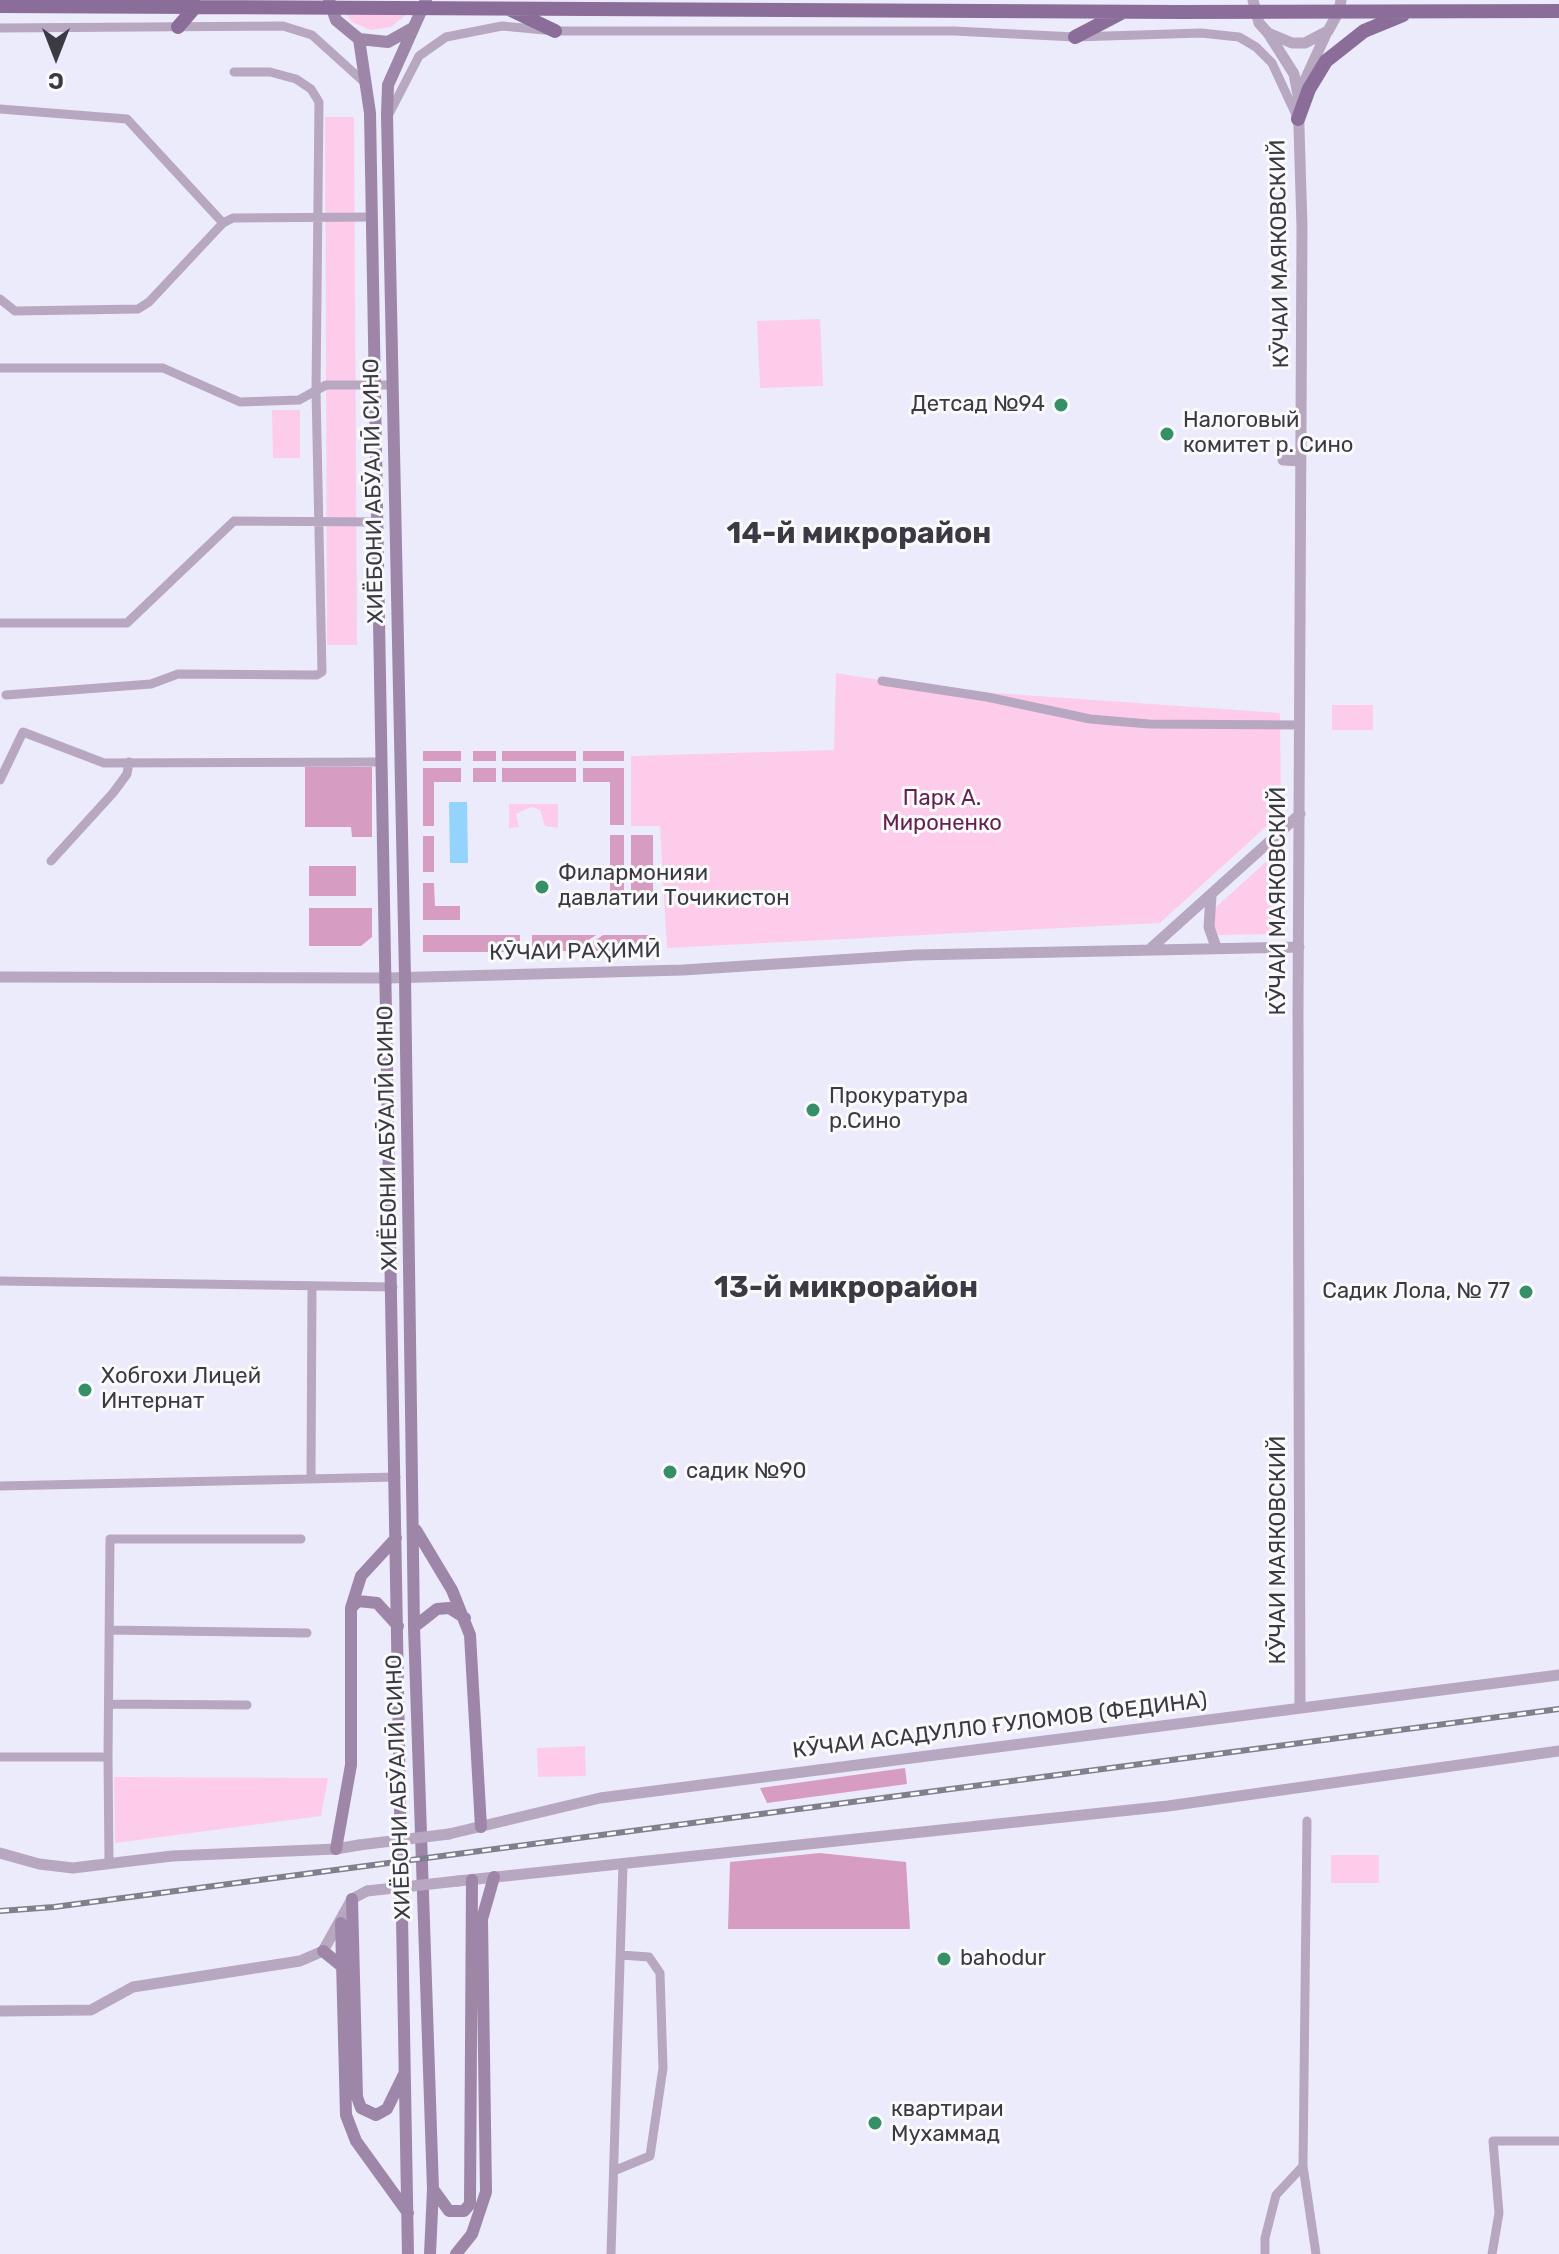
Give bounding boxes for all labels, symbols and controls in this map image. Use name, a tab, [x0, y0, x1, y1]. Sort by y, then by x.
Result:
north arrow	[16, 16, 96, 96]
text: С	[48, 67, 64, 94]
street label: КӮЧАИ МАЯКОВСКИЙ	[1265, 139, 1295, 369]
street label: ХИЁБОНИ АБӮАЛӢ СИНО	[358, 358, 390, 624]
place label: Детсад №94	[911, 392, 1045, 418]
marker: Детсад №94	[1052, 396, 1070, 414]
place label: Налоговый комитет р. Сино	[1183, 408, 1353, 460]
marker: Налоговый комитет р. Сино	[1158, 425, 1176, 443]
district label: 14-й микрорайон	[727, 516, 991, 552]
park label: Парк А. Мироненко	[882, 786, 1002, 838]
street label: КӮЧАИ МАЯКОВСКИЙ	[1266, 787, 1292, 1015]
place label: Филармонияи давлатии Точикистон	[558, 861, 790, 912]
marker: Филармонияи давлатии Точикистон	[533, 878, 551, 896]
street label: КӮЧАИ РАҲИМӢ	[489, 937, 661, 967]
street label: ХИЁБОНИ АБӮАЛӢ СИНО	[372, 1005, 404, 1271]
place label: Прокуратура р.Сино	[829, 1084, 968, 1136]
marker: Прокуратура р.Сино	[804, 1101, 822, 1119]
district label: 13-й микрорайон	[714, 1270, 978, 1306]
place label: Садик Лола, № 77	[1322, 1279, 1510, 1305]
marker: Садик Лола, № 77	[1517, 1283, 1535, 1301]
place label: Хобгохи Лицей Интернат	[101, 1364, 261, 1416]
marker: Хобгохи Лицей Интернат	[76, 1381, 94, 1399]
street label: КӮЧАИ МАЯКОВСКИЙ	[1266, 1436, 1292, 1664]
place label: садик №90	[686, 1459, 807, 1485]
marker: садик №90	[661, 1463, 679, 1481]
street label: ХИЁБОНИ АБӮАЛӢ СИНО	[381, 1654, 417, 1920]
street label: КӮЧАИ АСАДУЛЛО ҒУЛОМОВ (ФЕДИНА)	[791, 1687, 1209, 1765]
place label: bahodur	[960, 1946, 1046, 1972]
marker: bahodur	[935, 1950, 953, 1968]
place label: квартираи Мухаммад	[891, 2097, 1004, 2148]
marker: квартираи Мухаммад	[866, 2114, 884, 2132]

